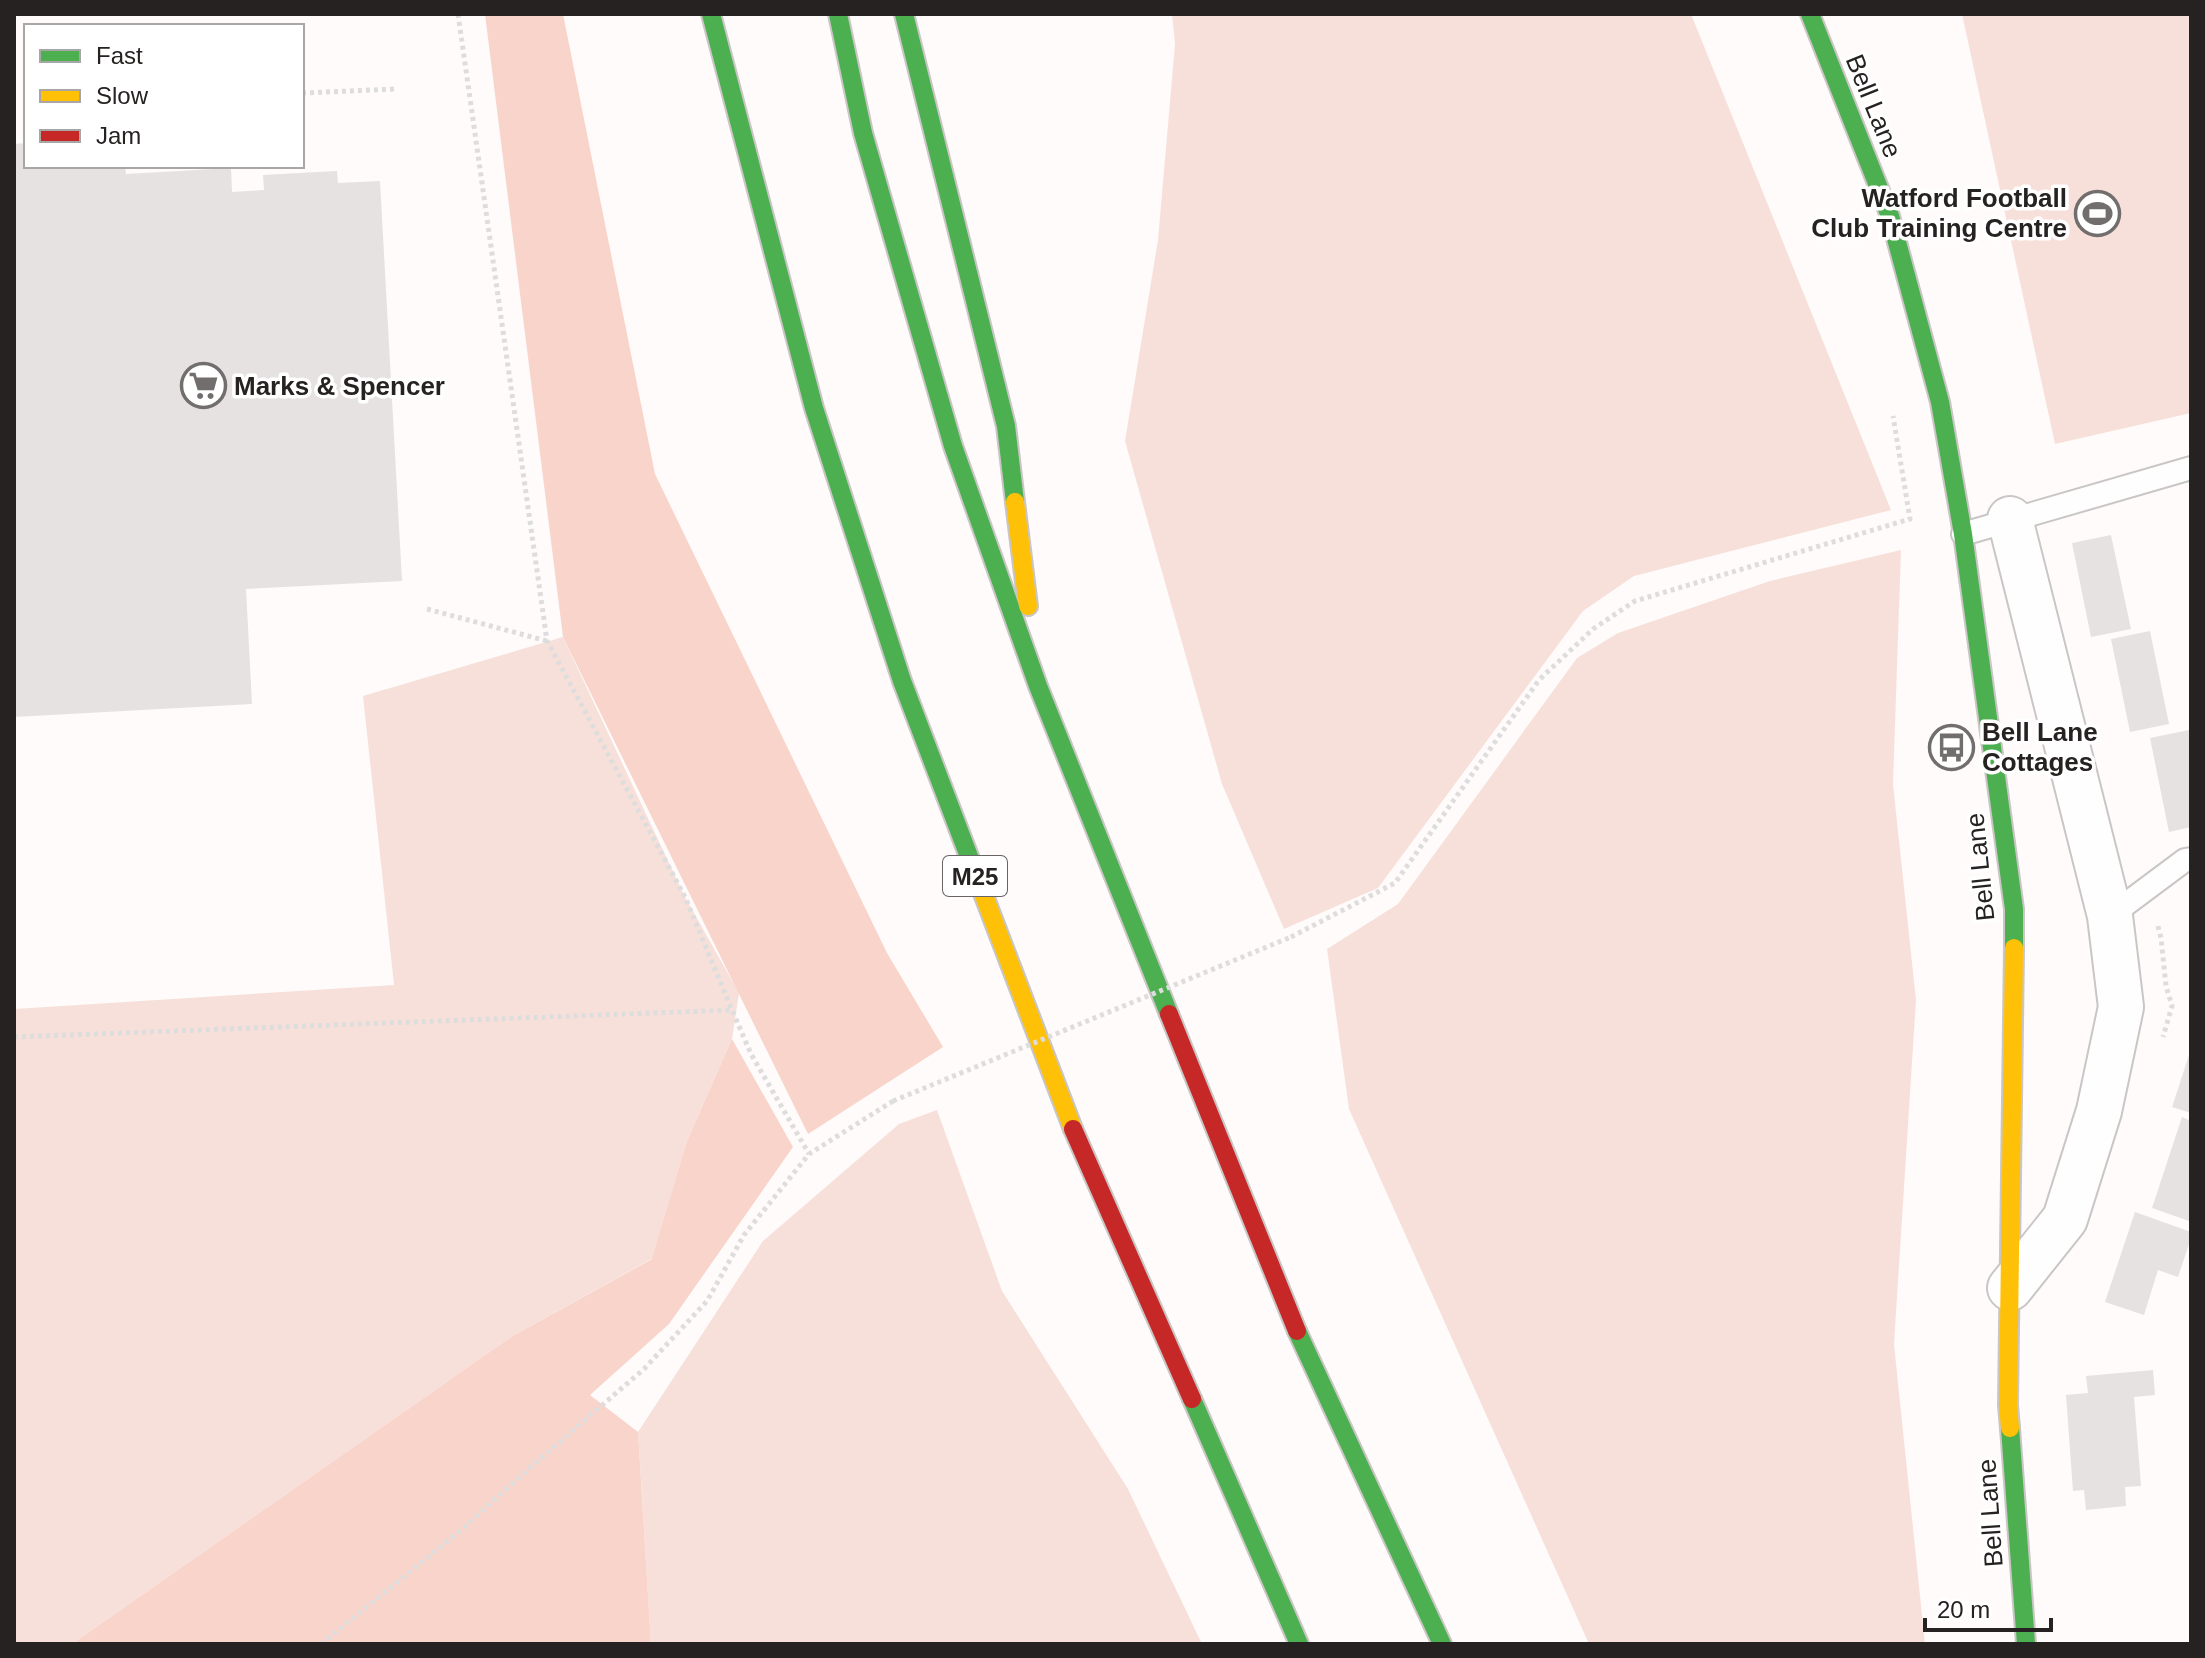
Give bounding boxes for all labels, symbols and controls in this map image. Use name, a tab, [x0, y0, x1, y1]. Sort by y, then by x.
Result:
legend	[24, 24, 304, 168]
text: Fast	[96, 42, 143, 69]
street label: Bell Lane	[1840, 50, 1908, 162]
text: Slow	[96, 82, 149, 109]
text: Jam	[96, 122, 141, 149]
place label: Watford Football Club Training Centre	[1811, 183, 2067, 243]
sports icon: Watford Football Club Training Centre	[2074, 189, 2122, 237]
supermarket icon: Marks & Spencer	[179, 362, 227, 410]
place label: Marks & Spencer	[234, 371, 445, 401]
place label: Bell Lane Cottages	[1982, 717, 2098, 777]
bus stop icon: Bell Lane Cottages	[1927, 723, 1975, 771]
street label: Bell Lane	[1959, 812, 2001, 922]
road number: M25	[943, 856, 1007, 896]
street label: Bell Lane	[1971, 1458, 2009, 1568]
scale bar	[1925, 1582, 2051, 1632]
text: 20 m	[1937, 1596, 1990, 1623]

